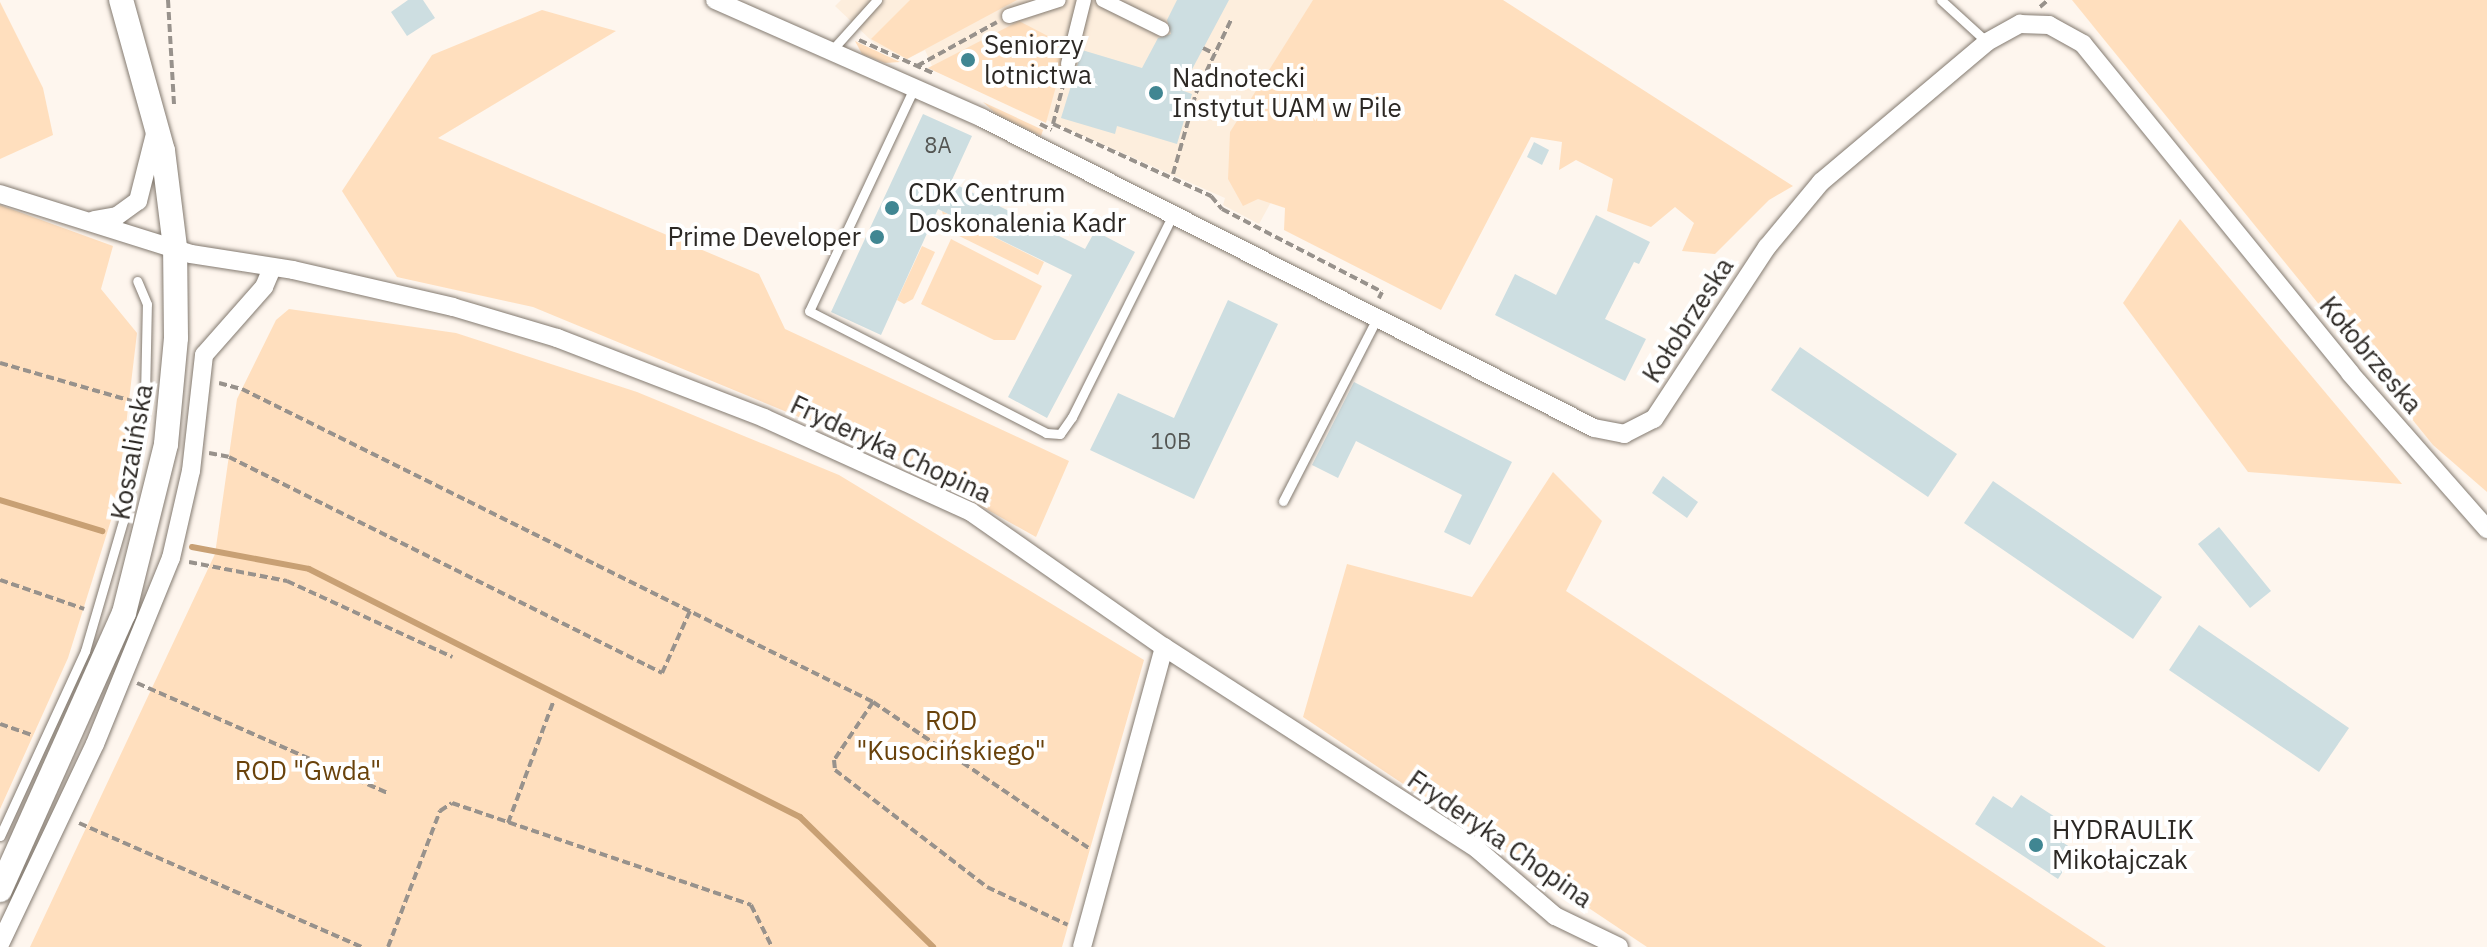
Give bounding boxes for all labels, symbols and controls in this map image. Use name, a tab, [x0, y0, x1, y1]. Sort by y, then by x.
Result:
place label: Seniorzy lotnictwa	[984, 29, 1092, 90]
marker: Seniorzy lotnictwa	[959, 51, 977, 69]
place label: Nadnotecki Instytut UAM w Pile	[1172, 62, 1402, 124]
marker: Nadnotecki Instytut UAM w Pile	[1147, 84, 1165, 102]
house number: 8A	[924, 132, 952, 158]
place label: CDK Centrum Doskonalenia Kadr	[908, 177, 1126, 238]
marker: CDK Centrum Doskonalenia Kadr	[883, 199, 901, 217]
place label: Prime Developer	[667, 221, 861, 253]
marker: Prime Developer	[868, 228, 886, 246]
street label: Kołobrzeska	[1636, 252, 1740, 388]
street label: Kołobrzeska	[2313, 290, 2429, 420]
street label: Koszalińska	[105, 382, 159, 522]
street label: Fryderyka Chopina	[786, 389, 996, 509]
house number: 10B	[1151, 428, 1191, 454]
park label: ROD "Kusocińskiego"	[856, 705, 1046, 766]
park label: ROD "Gwda"	[235, 755, 381, 787]
street label: Fryderyka Chopina	[1402, 764, 1598, 914]
place label: HYDRAULIK Mikołajczak	[2052, 814, 2194, 876]
marker: HYDRAULIK Mikołajczak	[2027, 836, 2045, 854]

